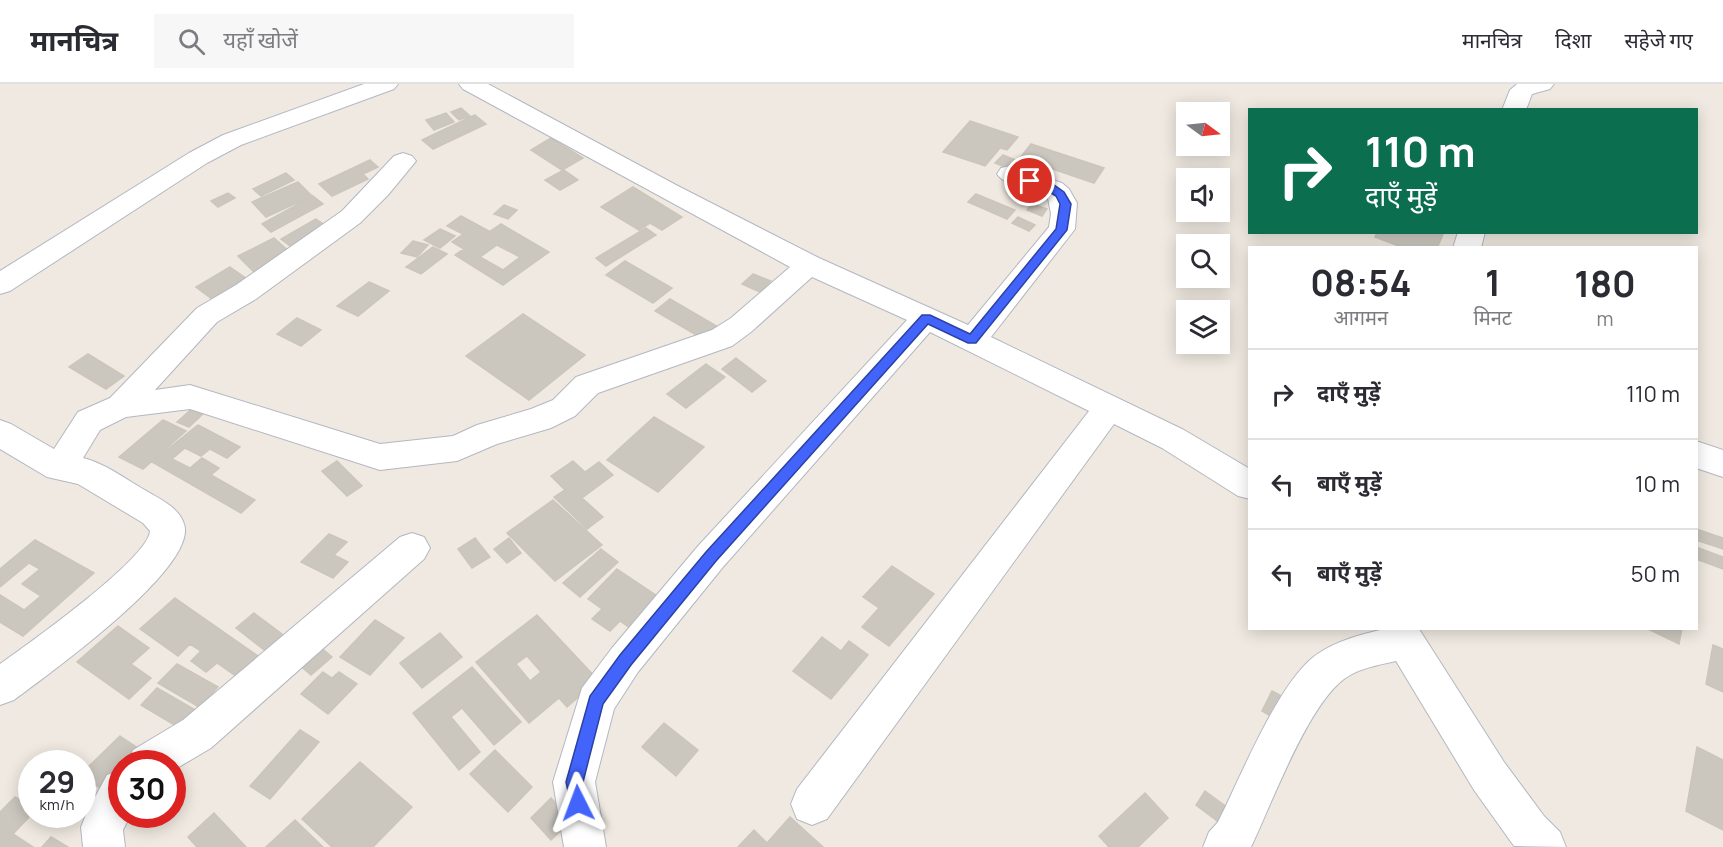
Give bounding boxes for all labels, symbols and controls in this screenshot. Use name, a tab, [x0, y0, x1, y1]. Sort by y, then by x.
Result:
search box	[154, 14, 574, 68]
text: मानचित्र	[30, 21, 118, 59]
icon: search	[175, 25, 208, 58]
text: यहाँ खोजें	[223, 25, 298, 55]
text: मानचित्र	[1462, 26, 1522, 54]
text: दिशा	[1555, 26, 1591, 54]
text: सहेजे गए	[1624, 26, 1693, 54]
north arrow	[1176, 102, 1230, 156]
map controls	[1176, 102, 1230, 354]
text: 110 m	[1365, 122, 1476, 180]
icon: right	[1266, 132, 1344, 210]
pin	[1004, 155, 1055, 206]
icon: arrive	[1013, 164, 1046, 197]
button: sound	[1176, 168, 1230, 222]
text: दाएँ मुड़ें	[1365, 177, 1437, 214]
button: search	[1176, 234, 1230, 288]
text: 08:54	[1310, 258, 1411, 307]
text: 1	[1485, 258, 1501, 307]
text: 180	[1574, 259, 1636, 308]
button: layers	[1176, 300, 1230, 354]
text: आगमन	[1333, 304, 1388, 331]
text: मिनट	[1474, 304, 1512, 331]
text: m	[1596, 305, 1613, 332]
icon: right	[1266, 378, 1299, 411]
text: दाएँ मुड़ें	[1317, 378, 1380, 408]
text: 110 m	[1626, 379, 1680, 409]
icon: left	[1266, 468, 1299, 501]
text: बाएँ मुड़ें	[1317, 468, 1382, 498]
text: 10 m	[1635, 469, 1680, 499]
icon: left	[1266, 558, 1299, 591]
text: बाएँ मुड़ें	[1317, 558, 1382, 588]
text: 50 m	[1631, 559, 1680, 589]
speed limit sign: 30	[108, 750, 186, 828]
text: 29	[39, 761, 75, 802]
position arrow	[546, 771, 610, 835]
text: km/h	[40, 794, 74, 815]

